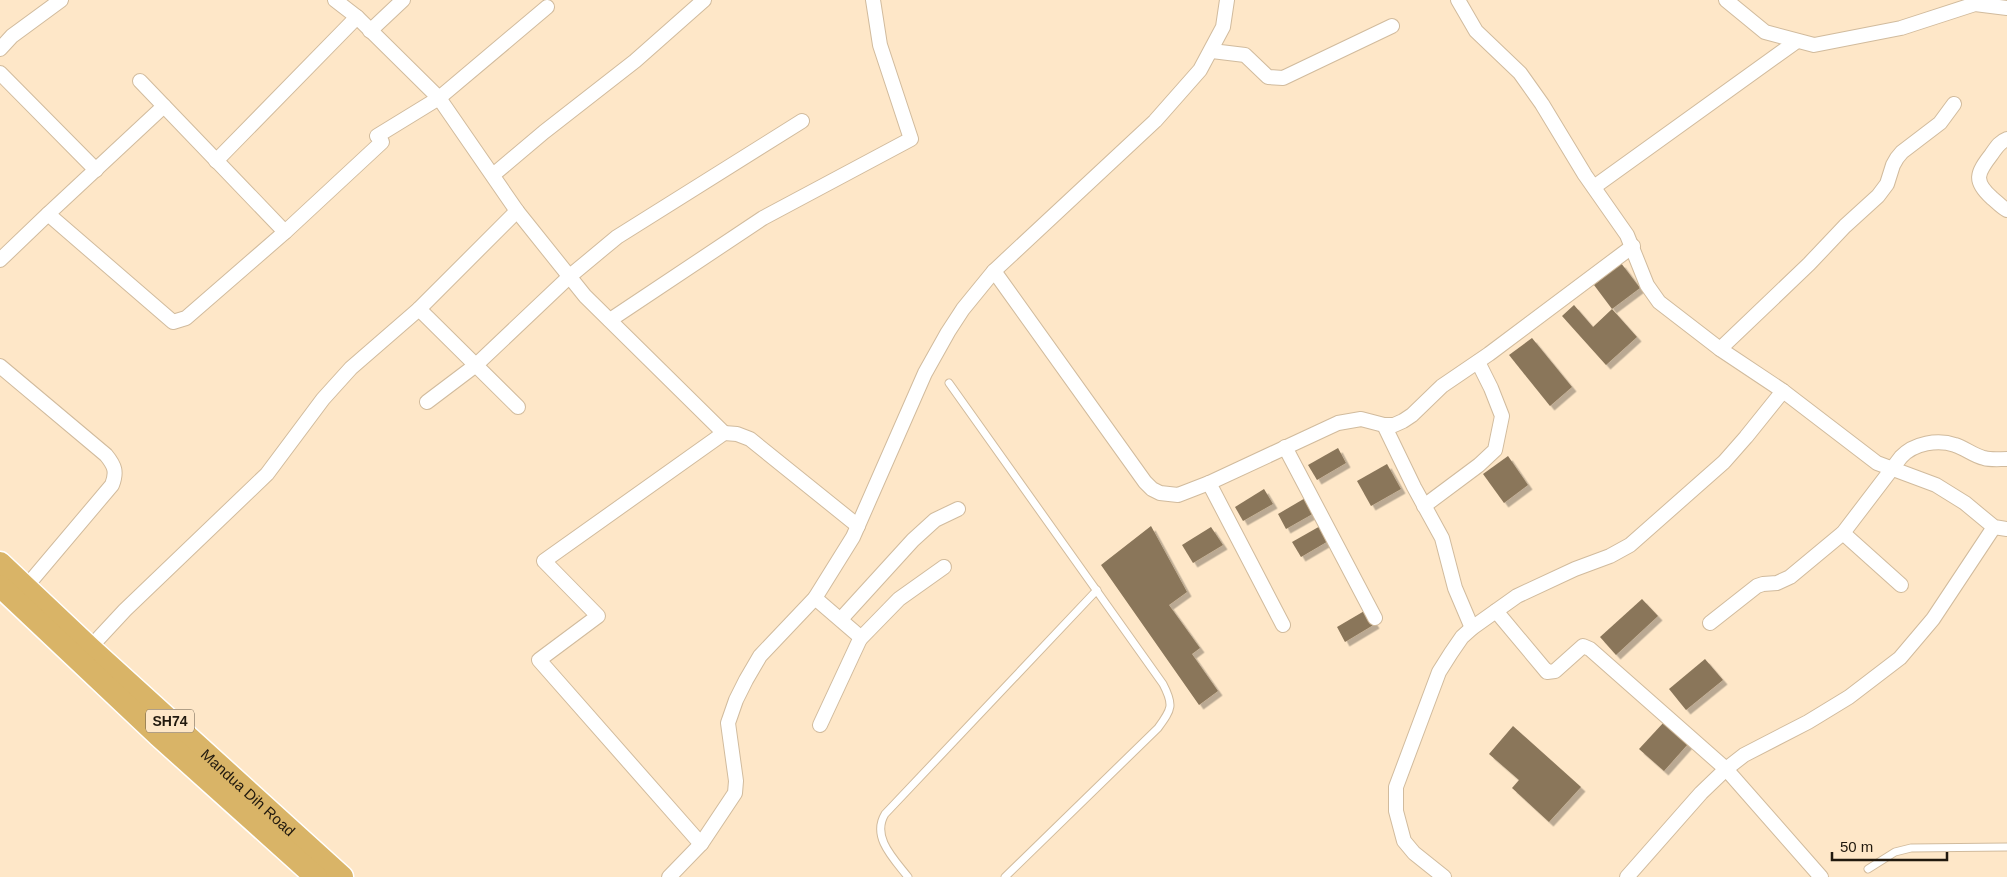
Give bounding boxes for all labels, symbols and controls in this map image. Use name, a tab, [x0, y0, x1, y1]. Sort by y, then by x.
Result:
road number: SH74	[146, 709, 194, 732]
street label: Mandua Dih Road	[198, 745, 299, 839]
scale bar	[1832, 830, 1947, 862]
text: 50 m	[1840, 838, 1873, 855]

